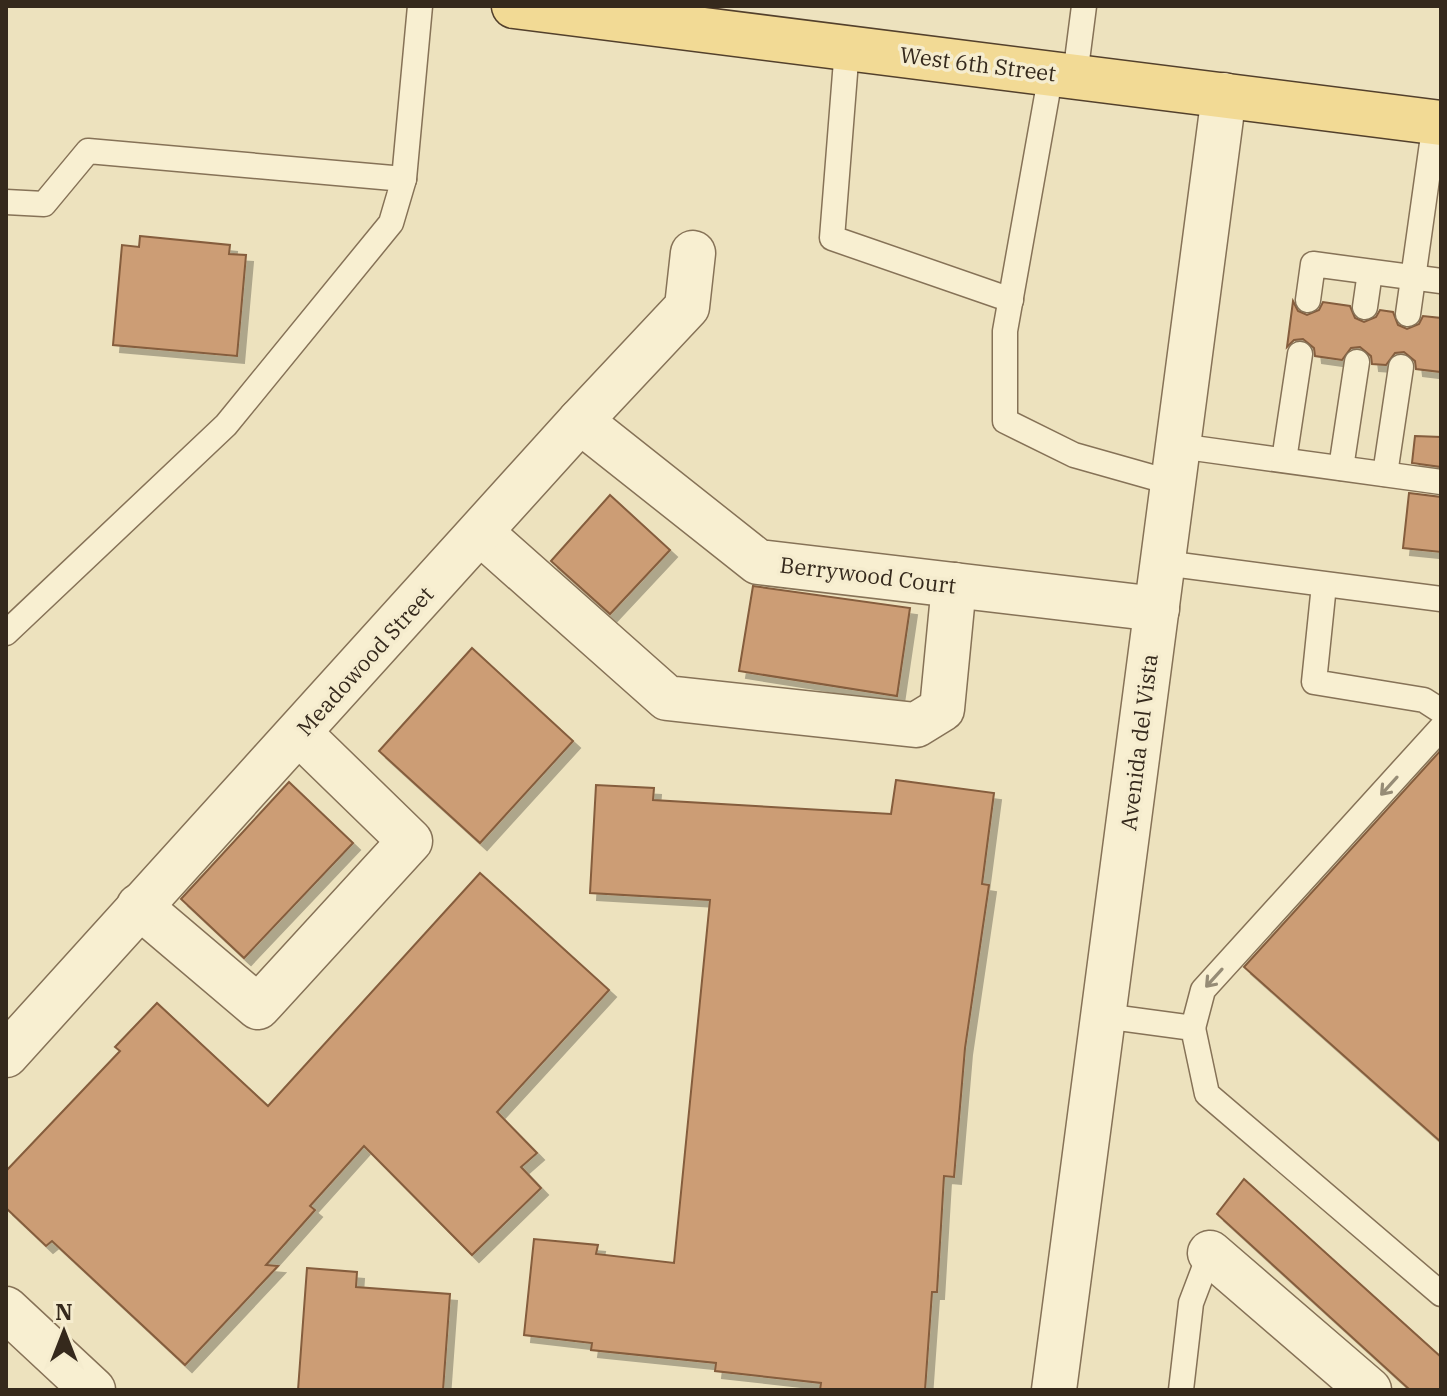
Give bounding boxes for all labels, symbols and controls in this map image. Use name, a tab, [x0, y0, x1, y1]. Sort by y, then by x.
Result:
street label: West 6th Street	[898, 40, 1058, 87]
street label: Berrywood Court	[778, 549, 958, 600]
street label: Meadowood Street	[290, 580, 440, 741]
street label: Avenida del Vista	[1113, 652, 1164, 832]
one-way arrow	[1380, 775, 1398, 795]
one-way arrow	[1204, 968, 1223, 988]
north arrow	[24, 1292, 104, 1372]
text: N	[55, 1297, 73, 1326]

